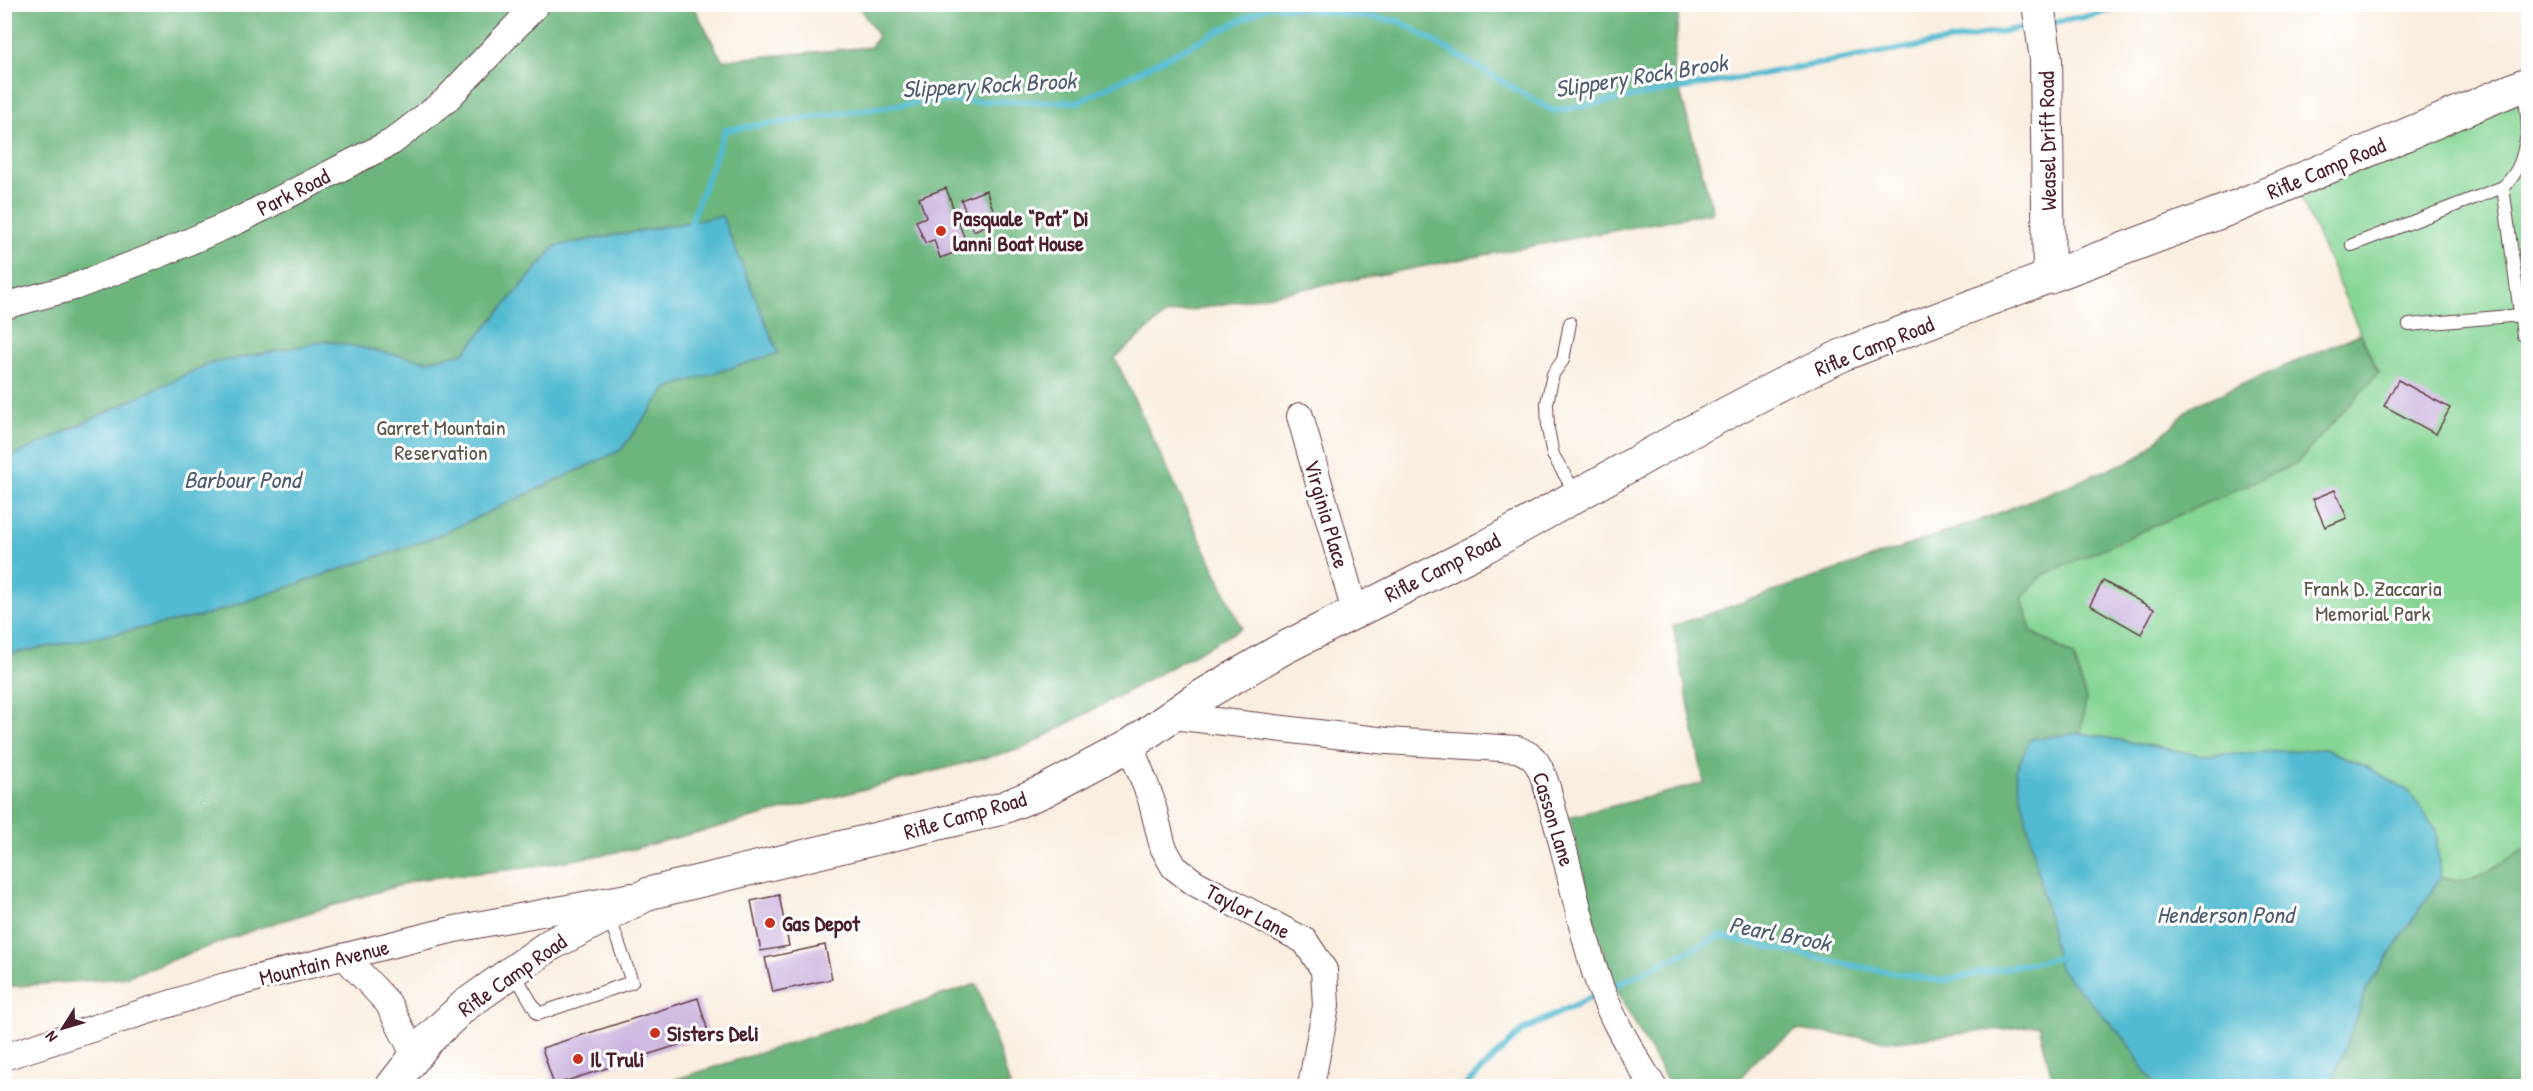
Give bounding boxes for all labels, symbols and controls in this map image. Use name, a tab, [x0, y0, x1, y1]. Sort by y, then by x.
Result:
water label: Slippery Rock Brook	[1553, 45, 1732, 105]
water label: Slippery Rock Brook	[901, 63, 1079, 106]
street label: Weasel Drift Road	[2031, 71, 2063, 211]
street label: Rifle Camp Road	[2262, 129, 2390, 206]
street label: Park Road	[251, 161, 335, 223]
place label: Pasquale “Pat” Di lanni Boat House	[953, 203, 1089, 258]
marker: Pasquale “Pat” Di lanni Boat House	[934, 224, 948, 238]
street label: Rifle Camp Road	[1810, 308, 1938, 384]
park label: Garret Mountain Reservation	[376, 412, 506, 467]
street label: Virginia Place	[1297, 456, 1357, 572]
water label: Barbour Pond	[184, 463, 304, 495]
street label: Rifle Camp Road	[1379, 525, 1505, 609]
park label: Frank D. Zaccaria Memorial Park	[2303, 573, 2442, 628]
street label: Casson Lane	[1525, 768, 1583, 870]
street label: Rifle Camp Road	[900, 783, 1030, 847]
street label: Taylor Lane	[1200, 876, 1296, 946]
water label: Henderson Pond	[2157, 898, 2297, 930]
place label: Gas Depot	[782, 908, 861, 939]
water label: Pearl Brook	[1727, 908, 1835, 959]
marker: Gas Depot	[763, 916, 777, 930]
street label: Rifle Camp Road	[452, 926, 573, 1023]
street label: Mountain Avenue	[256, 931, 392, 993]
north arrow	[33, 998, 93, 1058]
place label: Sisters Deli	[667, 1018, 759, 1048]
marker: Sisters Deli	[648, 1026, 662, 1040]
text: N	[39, 1027, 62, 1047]
place label: Il Truli	[590, 1044, 644, 1074]
marker: Il Truli	[571, 1052, 585, 1066]

